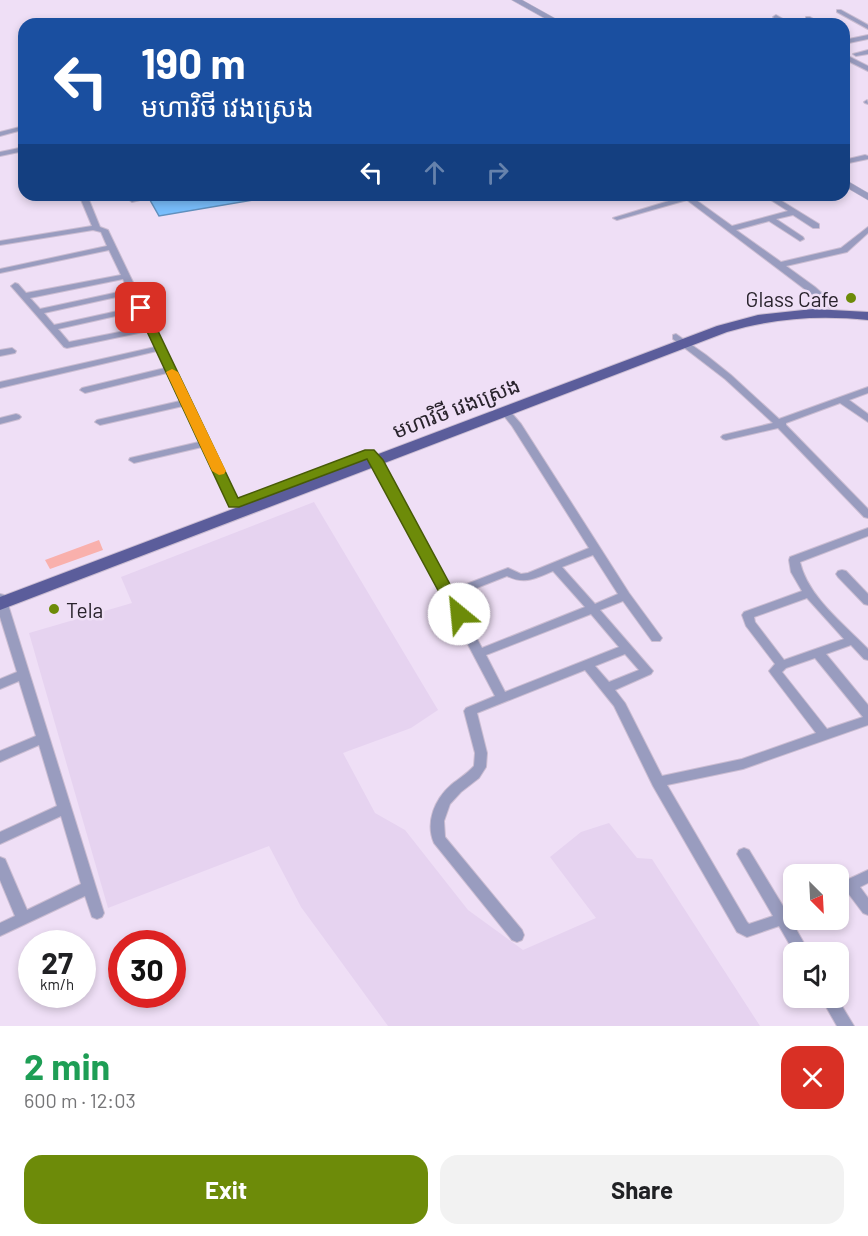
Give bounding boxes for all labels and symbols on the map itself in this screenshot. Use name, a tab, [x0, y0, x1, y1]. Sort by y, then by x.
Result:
pin	[115, 282, 166, 333]
place label: Glass Cafe	[746, 286, 839, 311]
marker: Glass Cafe	[844, 291, 858, 305]
street label: មហាវិថី វេងស្រេង	[389, 371, 524, 445]
position arrow	[427, 582, 491, 646]
place label: Tela	[66, 597, 103, 622]
marker: Tela	[47, 602, 61, 616]
north arrow	[783, 864, 849, 930]
speed limit sign: 30	[108, 930, 186, 1008]

